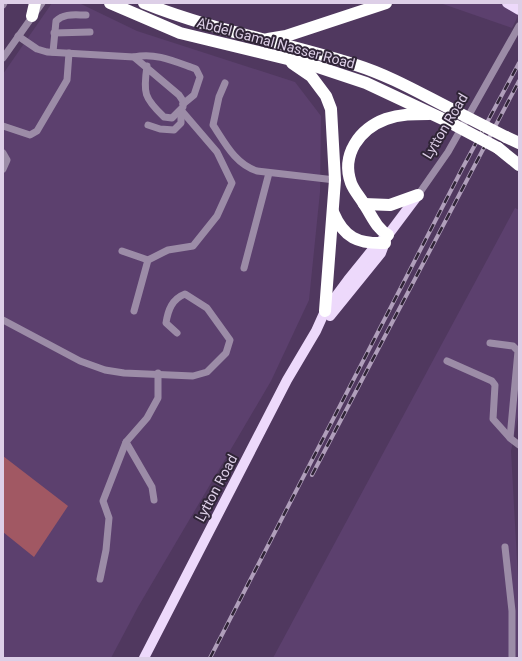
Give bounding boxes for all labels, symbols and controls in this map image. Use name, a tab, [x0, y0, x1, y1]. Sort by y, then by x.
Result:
street label: Abdel Gamal Nasser Road	[195, 14, 357, 72]
street label: Lytton Road	[419, 90, 471, 162]
street label: Lytton Road	[192, 452, 240, 524]

